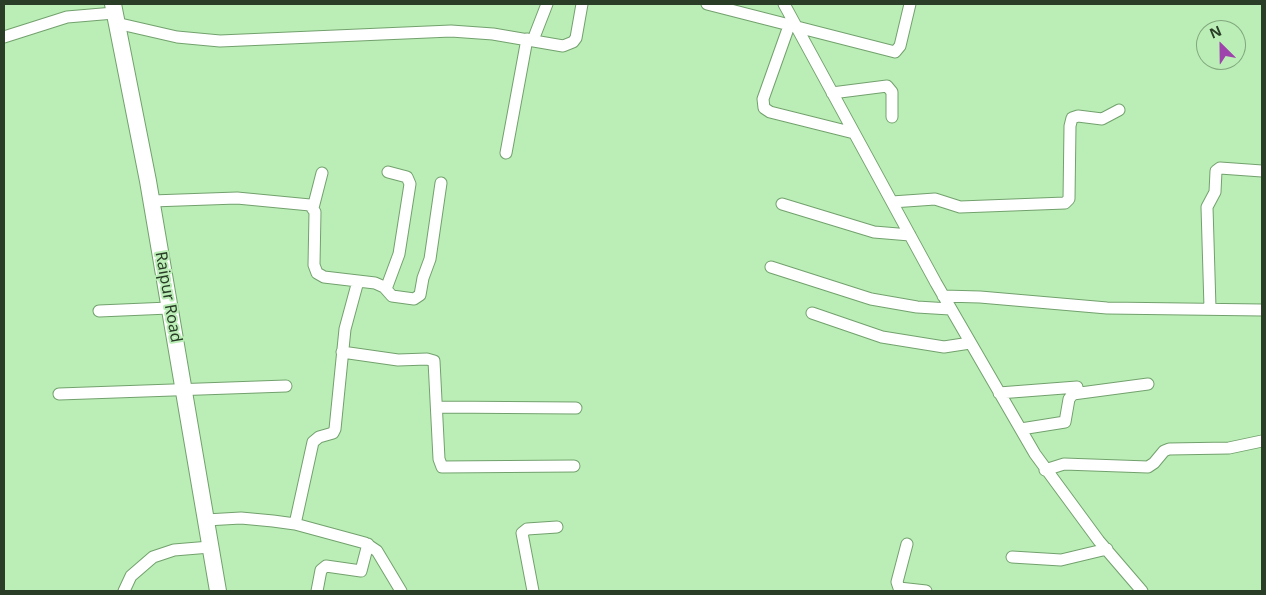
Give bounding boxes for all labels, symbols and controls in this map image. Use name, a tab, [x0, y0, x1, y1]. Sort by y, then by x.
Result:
north arrow	[1196, 20, 1246, 70]
text: N	[1206, 21, 1224, 43]
street label: Raipur Road	[151, 250, 185, 344]

